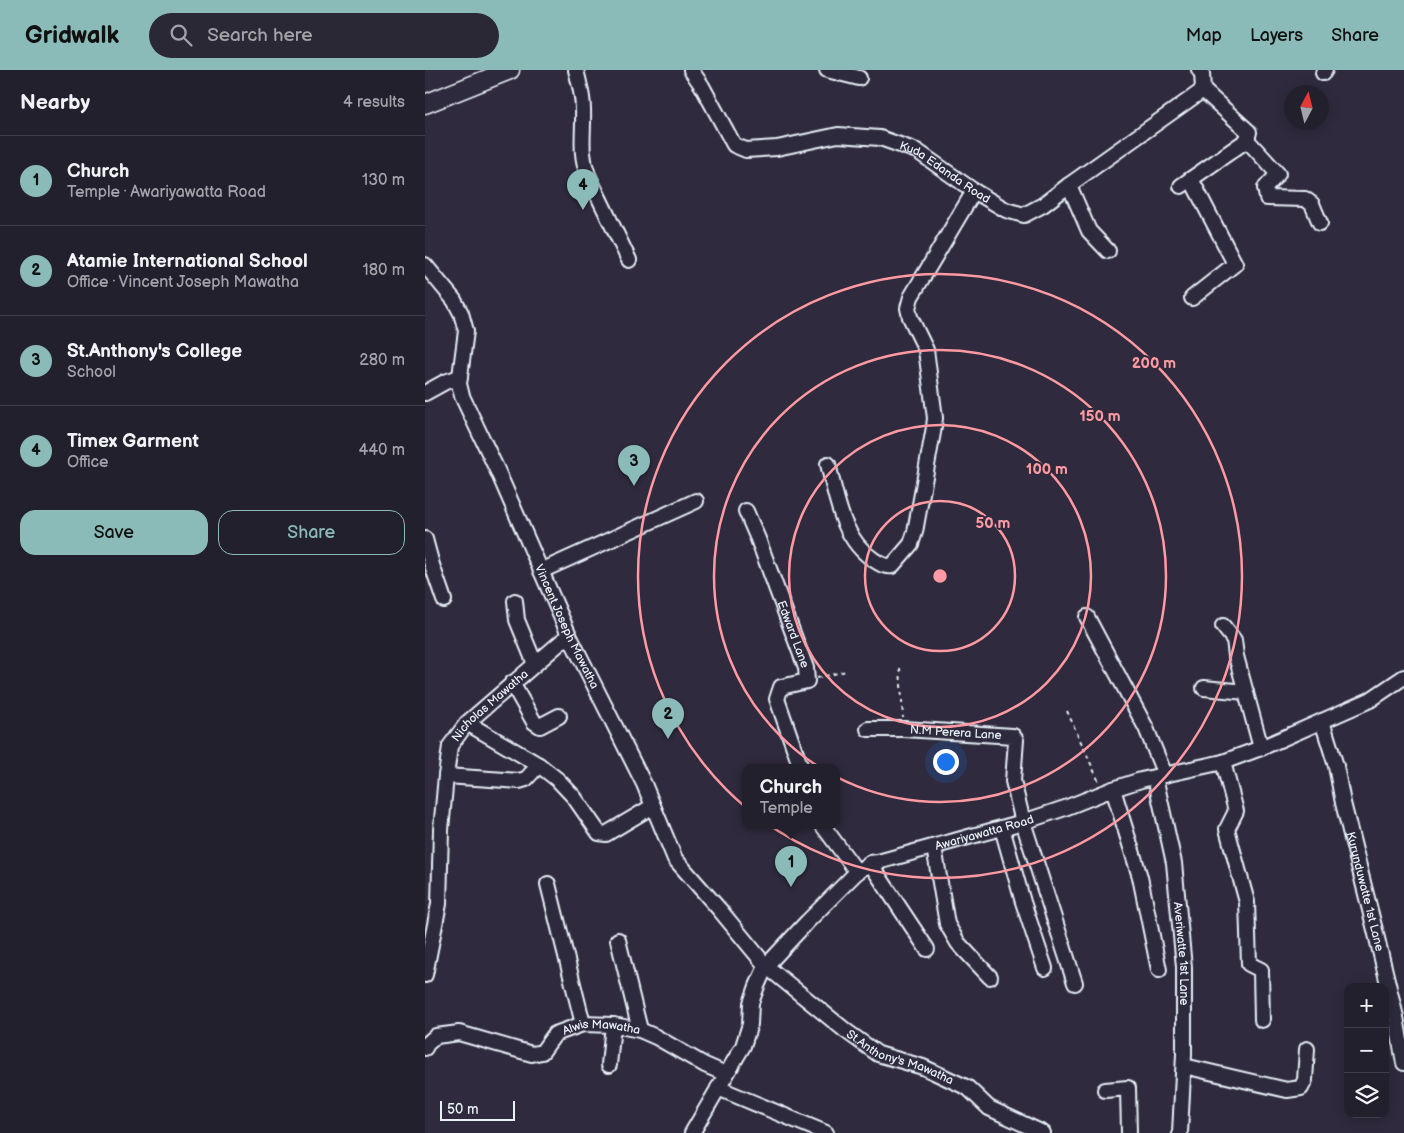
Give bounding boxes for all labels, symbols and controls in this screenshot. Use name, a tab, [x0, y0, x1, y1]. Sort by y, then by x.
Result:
search box	[149, 13, 499, 58]
text: Gridwalk	[25, 21, 119, 50]
icon: search	[167, 21, 195, 49]
text: Search here	[207, 24, 312, 47]
text: Map	[1186, 25, 1222, 46]
text: Layers	[1250, 25, 1303, 46]
text: Share	[1331, 25, 1379, 46]
north arrow	[1284, 85, 1329, 130]
text: Nearby	[20, 90, 90, 115]
text: 4 results	[343, 93, 405, 112]
street label: Kuda Edanda Road	[897, 138, 993, 207]
text: Church	[67, 160, 129, 183]
pin: 4	[567, 169, 599, 210]
text: 1	[33, 171, 39, 190]
text: 130 m	[362, 171, 405, 190]
text: Temple · Awariyawatta Road	[67, 183, 266, 202]
text: Atamie International School	[67, 250, 308, 273]
text: 2	[31, 261, 41, 280]
text: 180 m	[363, 261, 405, 280]
text: Office · Vincent Joseph Mawatha	[67, 273, 299, 292]
text: St.Anthony's College	[67, 340, 242, 363]
text: 3	[31, 351, 41, 370]
text: 280 m	[359, 351, 405, 370]
text: 200 m	[1132, 354, 1176, 373]
text: School	[67, 363, 116, 382]
text: 150 m	[1079, 407, 1121, 426]
text: Timex Garment	[67, 430, 199, 453]
text: 4	[31, 441, 41, 460]
text: 440 m	[359, 441, 405, 460]
pin: 3	[618, 445, 650, 486]
text: Office	[67, 453, 109, 472]
text: 100 m	[1026, 460, 1068, 479]
button: Save	[20, 510, 208, 555]
button: Share	[218, 510, 405, 555]
text: 50 m	[976, 514, 1011, 533]
street label: Vincent Joseph Mawatha	[532, 562, 602, 691]
centre of rings	[931, 567, 949, 585]
street label: Edward Lane	[774, 598, 813, 670]
street label: Nicholas Mawatha	[448, 666, 531, 744]
pin: 2	[652, 698, 684, 739]
street label: N.M Perera Lane	[910, 722, 1002, 743]
your location	[933, 749, 959, 775]
popup	[742, 764, 840, 829]
text: Church	[760, 776, 822, 799]
text: Temple	[760, 799, 813, 818]
street label: Awariyawatta Road	[933, 811, 1036, 853]
street label: Kurunduwatte 1st Lane	[1343, 830, 1387, 953]
pin: 1	[775, 846, 807, 887]
street label: Averiwatte 1st Lane	[1170, 901, 1192, 1005]
map controls	[1344, 983, 1389, 1118]
button: +	[1344, 983, 1389, 1028]
street label: Alwis Mawatha	[560, 1016, 642, 1038]
street label: St.Anthony's Mawatha	[844, 1026, 956, 1088]
button: −	[1344, 1028, 1389, 1073]
button: layers	[1344, 1073, 1389, 1118]
scale bar	[440, 1098, 515, 1121]
text: 50 m	[447, 1101, 479, 1118]

